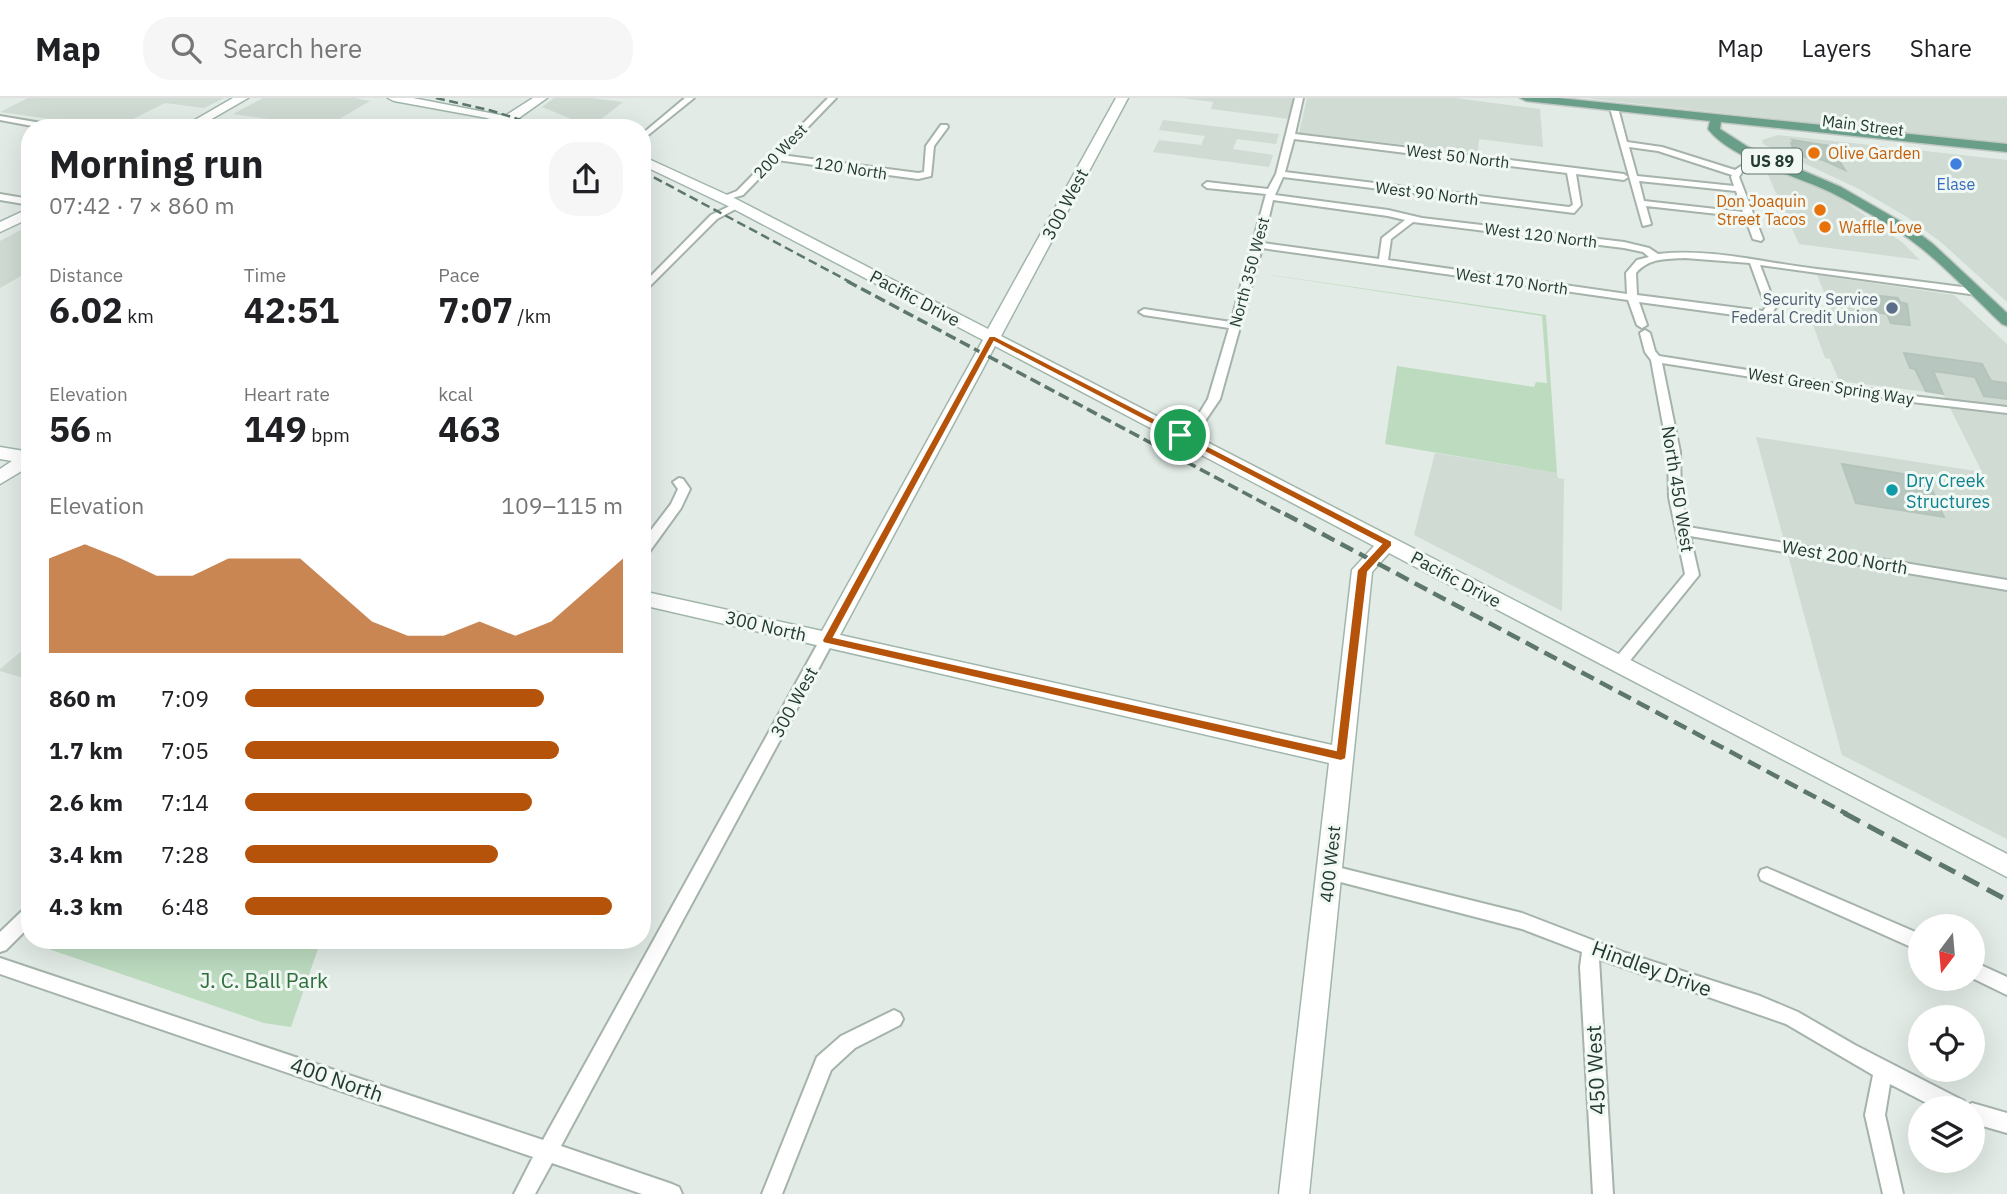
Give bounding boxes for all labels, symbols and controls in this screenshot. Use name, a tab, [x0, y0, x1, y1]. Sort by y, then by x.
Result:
search box	[143, 17, 633, 80]
text: Map	[35, 27, 101, 70]
icon: search	[167, 29, 205, 67]
text: Search here	[223, 31, 362, 65]
text: Map	[1717, 32, 1764, 64]
text: Layers	[1802, 32, 1872, 64]
text: Share	[1910, 32, 1972, 64]
street label: Main Street	[1821, 110, 1905, 140]
street label: 200 West	[749, 119, 811, 183]
text: Morning run	[49, 139, 264, 188]
street label: West 50 North	[1405, 140, 1511, 172]
button: share	[549, 142, 623, 216]
place label: Olive Garden	[1828, 143, 1921, 163]
marker: Olive Garden	[1806, 145, 1822, 161]
road number: US 89	[1742, 148, 1802, 174]
street label: 120 North	[813, 152, 889, 184]
marker: Elase	[1948, 156, 1964, 172]
street label: 300 West	[1037, 164, 1093, 244]
place label: Elase	[1937, 174, 1976, 194]
street label: West 90 North	[1374, 177, 1480, 209]
text: 07:42 · 7 × 860 m	[49, 190, 235, 220]
place label: Don Joaquin Street Tacos	[1716, 191, 1806, 229]
marker: Don Joaquin Street Tacos	[1812, 202, 1828, 218]
street label: North 350 West	[1225, 215, 1273, 329]
place label: Waffle Love	[1839, 217, 1922, 237]
street label: West 120 North	[1484, 218, 1598, 252]
marker: Waffle Love	[1817, 219, 1833, 235]
text: Distance	[49, 263, 123, 287]
text: Time	[244, 263, 286, 287]
text: Pace	[438, 263, 480, 287]
street label: West 170 North	[1454, 263, 1570, 299]
street label: Pacific Drive	[866, 265, 964, 331]
text: 6.02	[49, 287, 123, 333]
text: 42:51	[244, 287, 339, 333]
text: 7:07	[438, 287, 513, 333]
place label: Security Service Federal Credit Union	[1731, 289, 1878, 327]
marker: Security Service Federal Credit Union	[1884, 300, 1900, 316]
text: km	[123, 304, 154, 328]
text: /km	[513, 304, 551, 328]
street label: West Green Spring Way	[1747, 363, 1915, 409]
text: Elevation	[49, 382, 128, 406]
text: Heart rate	[244, 382, 330, 406]
text: kcal	[438, 382, 473, 406]
pin	[1150, 405, 1210, 465]
text: 56	[49, 406, 91, 452]
text: 149	[244, 406, 307, 452]
text: 463	[438, 406, 501, 452]
icon: arrive	[1161, 416, 1199, 454]
text: m	[91, 423, 112, 447]
text: bpm	[307, 423, 350, 447]
street label: North 450 West	[1657, 424, 1699, 554]
place label: Dry Creek Structures	[1906, 469, 1990, 513]
marker: Dry Creek Structures	[1884, 482, 1900, 498]
text: Elevation	[49, 490, 144, 520]
text: 109–115 m	[501, 490, 623, 520]
street label: West 200 North	[1780, 535, 1910, 579]
street label: Pacific Drive	[1407, 546, 1505, 612]
street label: 300 North	[723, 605, 809, 647]
street label: 300 West	[765, 663, 823, 741]
text: 860 m	[49, 683, 116, 713]
text: 7:09	[161, 683, 209, 713]
text: 1.7 km	[49, 735, 123, 765]
text: 7:05	[161, 735, 209, 765]
text: 2.6 km	[49, 787, 123, 817]
text: 7:14	[161, 787, 209, 817]
street label: 400 West	[1315, 824, 1345, 904]
text: 3.4 km	[49, 839, 123, 869]
text: 7:28	[161, 839, 209, 869]
text: 4.3 km	[49, 891, 123, 921]
text: 6:48	[161, 891, 209, 921]
north arrow	[1908, 914, 1984, 990]
map controls	[1908, 914, 1985, 1173]
street label: Hindley Drive	[1588, 933, 1716, 1003]
park label: J. C. Ball Park	[200, 966, 328, 994]
button: locate	[1908, 1005, 1985, 1082]
street label: 450 West	[1579, 1024, 1611, 1116]
street label: 400 North	[287, 1050, 387, 1108]
button: layers	[1908, 1096, 1985, 1173]

